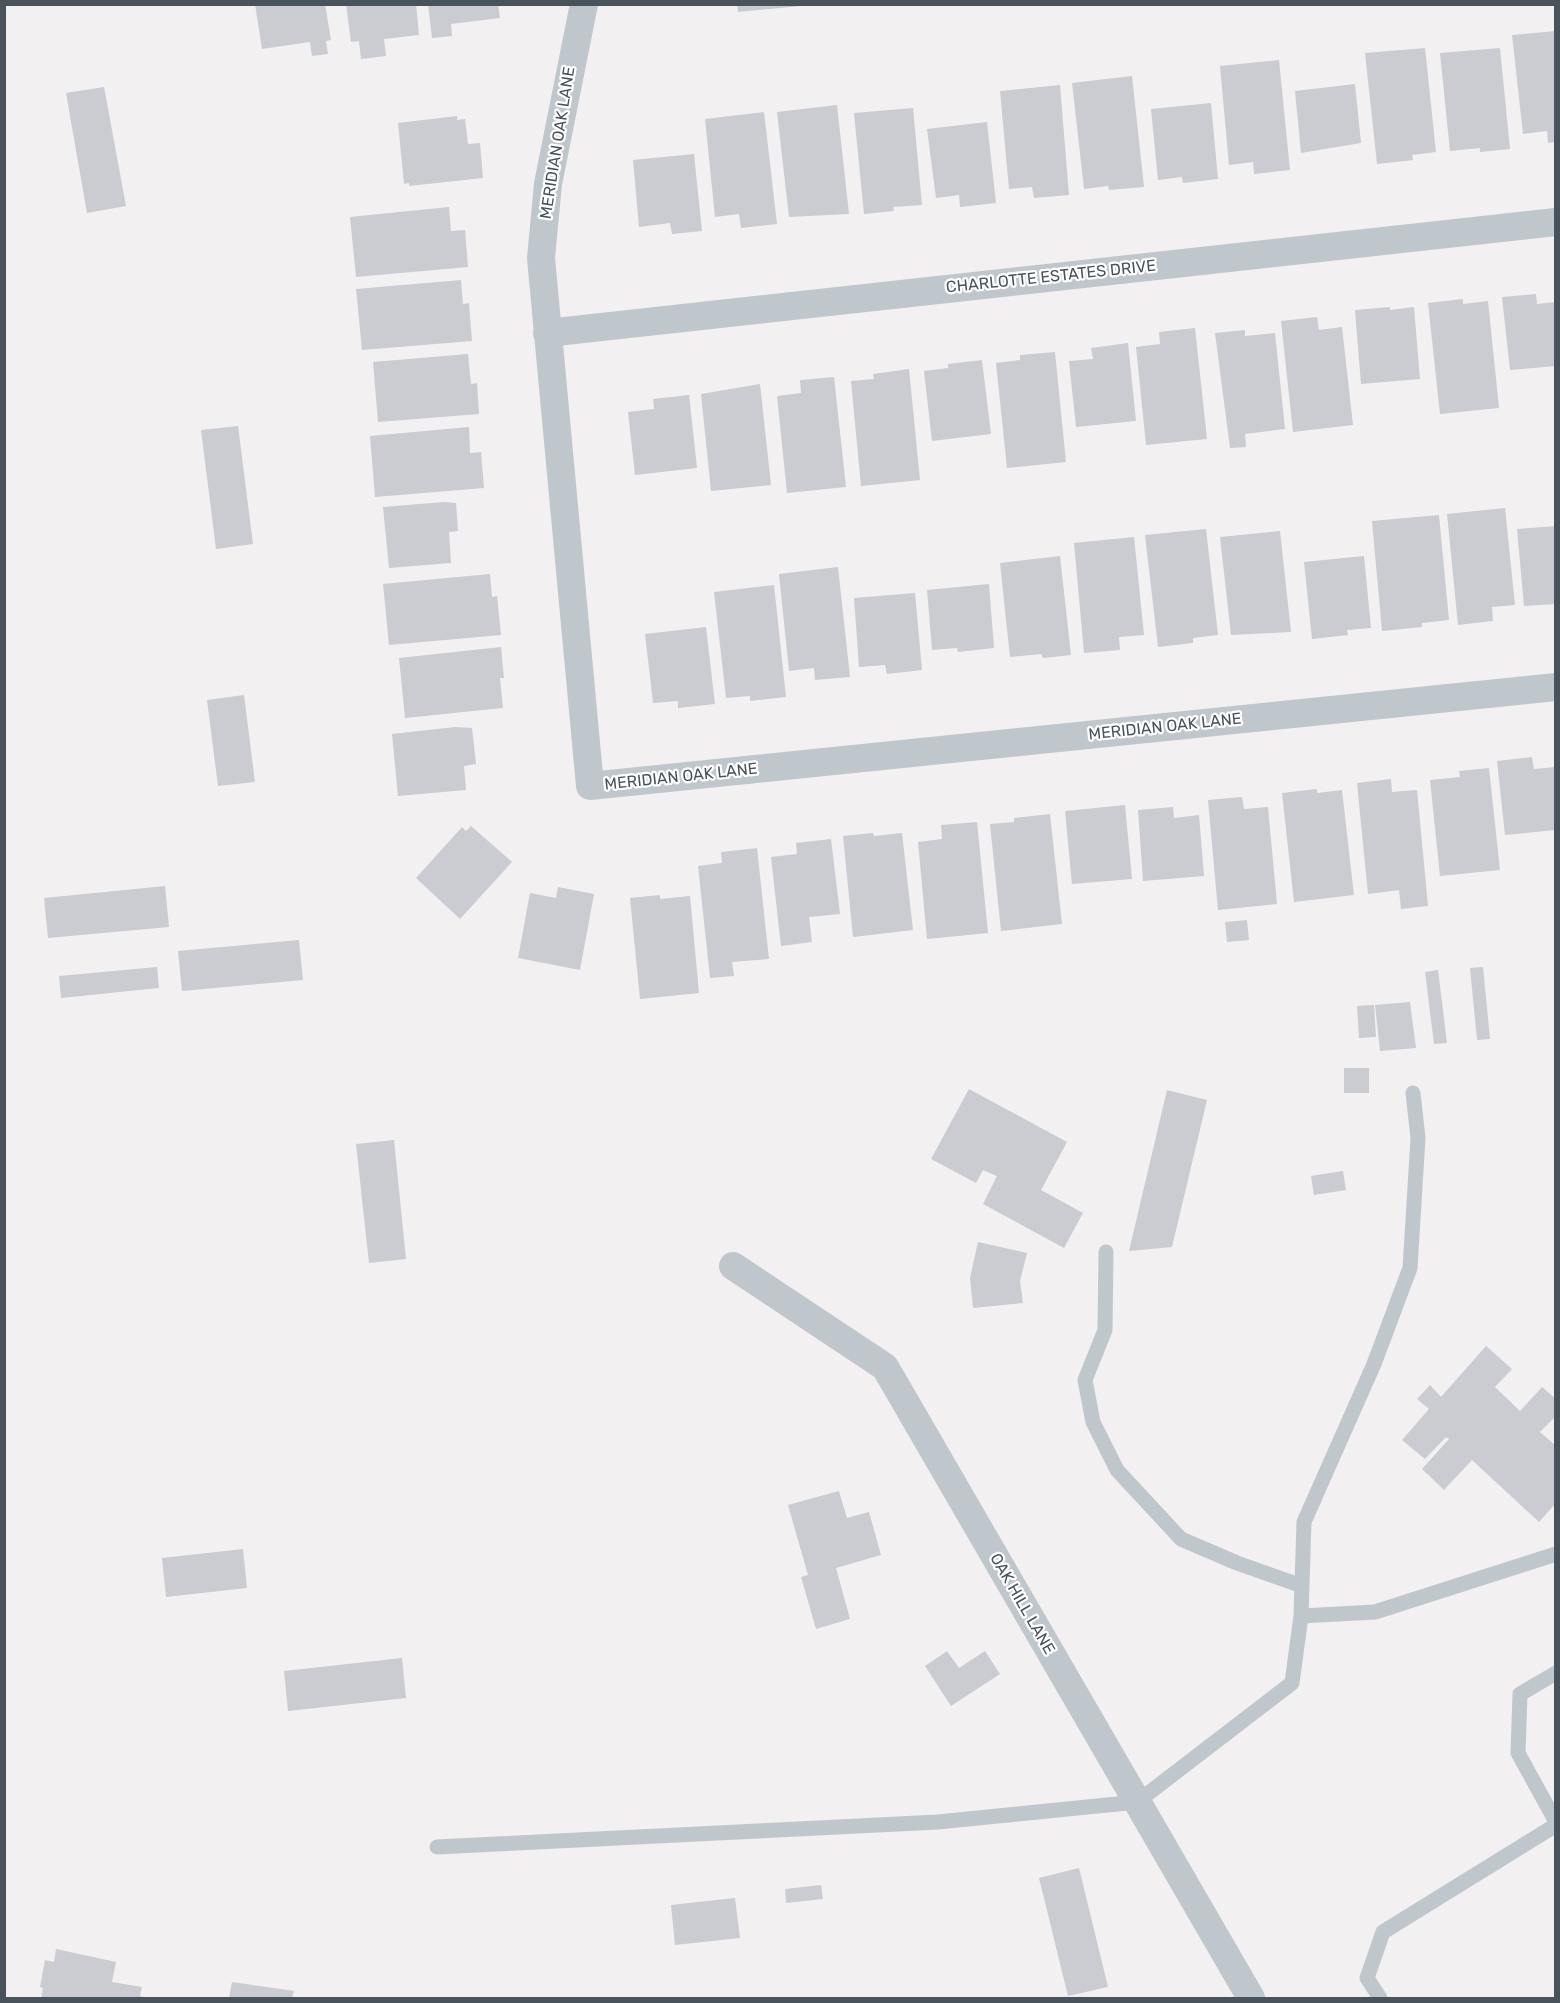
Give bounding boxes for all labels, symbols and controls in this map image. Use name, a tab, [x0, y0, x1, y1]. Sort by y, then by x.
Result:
street label: MERIDIAN OAK LANE	[536, 66, 580, 220]
street label: CHARLOTTE ESTATES DRIVE	[945, 256, 1157, 298]
street label: MERIDIAN OAK LANE	[1088, 709, 1242, 745]
street label: MERIDIAN OAK LANE	[604, 759, 758, 795]
street label: OAK HILL LANE	[985, 1550, 1059, 1658]

